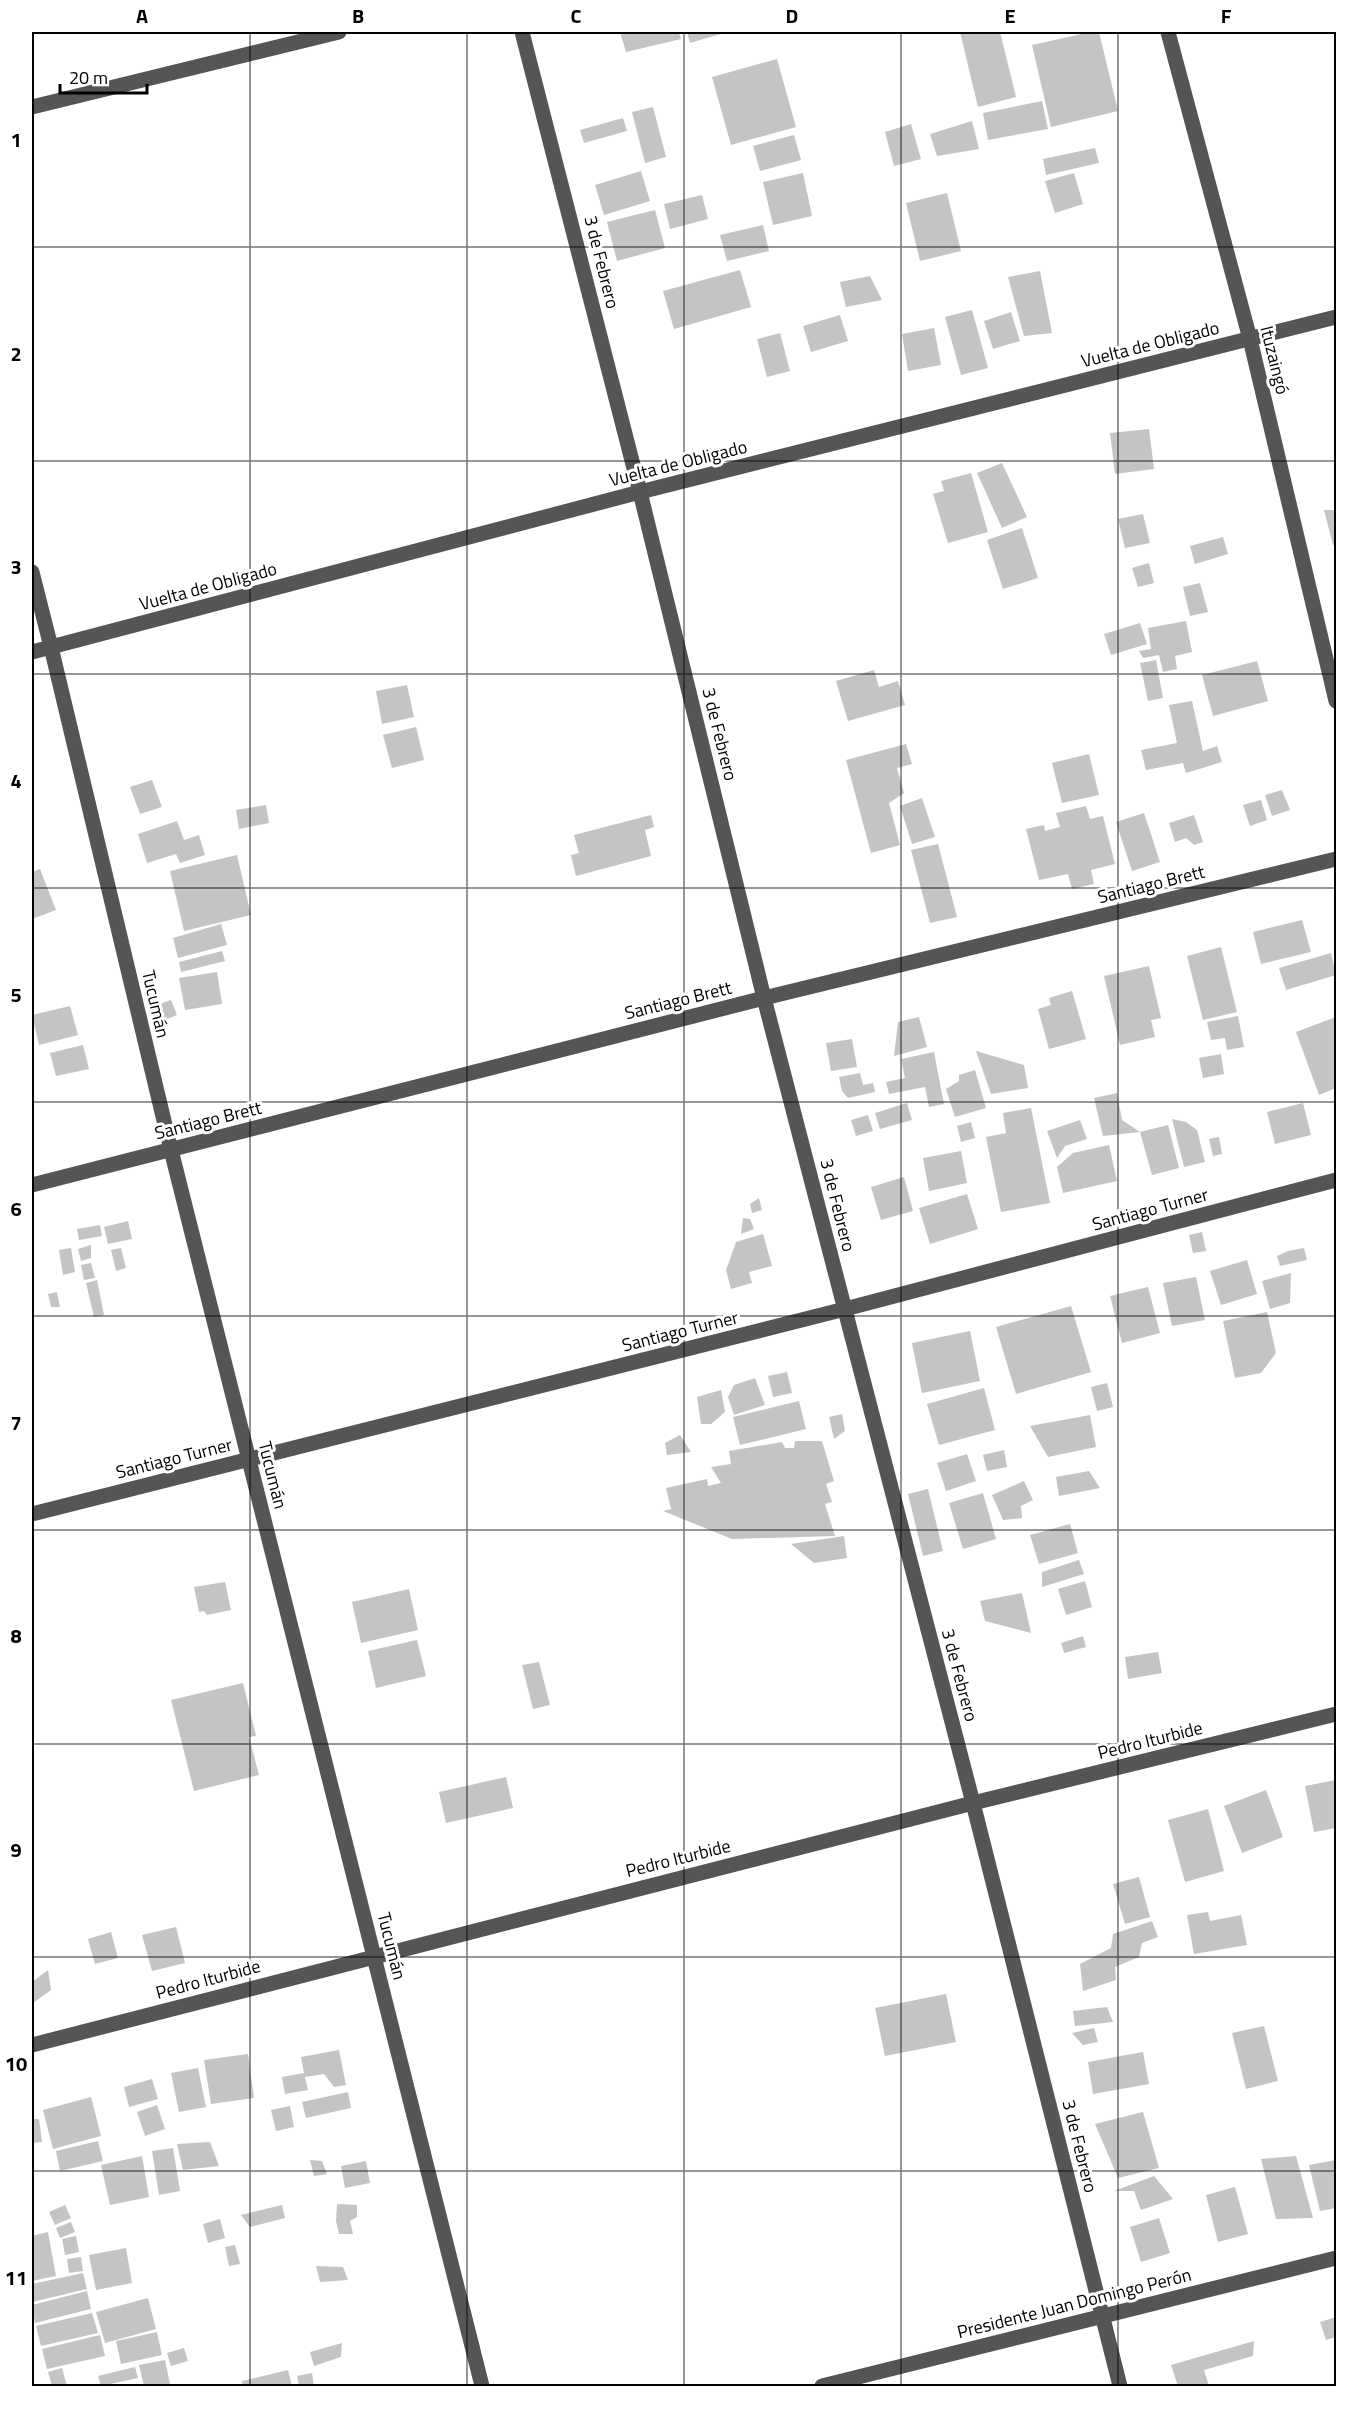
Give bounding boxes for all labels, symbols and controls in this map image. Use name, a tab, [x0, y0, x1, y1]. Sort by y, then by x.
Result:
text: A	[136, 0, 148, 31]
text: B	[352, 0, 364, 31]
text: C	[571, 0, 582, 31]
text: D	[786, 0, 798, 31]
text: E	[1004, 0, 1016, 31]
text: F	[1221, 0, 1232, 31]
scale bar	[60, 57, 147, 95]
text: 20 m	[69, 64, 108, 91]
text: 1	[10, 124, 22, 155]
street label: 3 de Febrero	[577, 213, 627, 311]
street label: Vuelta de Obligado	[1078, 314, 1222, 374]
street label: Ituzaingó	[1253, 323, 1297, 397]
text: 2	[10, 338, 22, 369]
street label: Vuelta de Obligado	[606, 433, 750, 493]
text: 3	[10, 551, 22, 582]
street label: Vuelta de Obligado	[136, 555, 280, 617]
street label: 3 de Febrero	[695, 685, 745, 783]
text: 4	[10, 765, 22, 796]
street label: Santiago Brett	[1095, 858, 1208, 910]
street label: Tucumán	[135, 968, 177, 1040]
street label: Santiago Brett	[622, 974, 735, 1026]
text: 5	[10, 979, 22, 1010]
street label: Santiago Brett	[152, 1094, 265, 1146]
street label: 3 de Febrero	[813, 1156, 863, 1254]
street label: Santiago Turner	[1089, 1181, 1211, 1237]
text: 6	[10, 1193, 22, 1224]
street label: Santiago Turner	[619, 1303, 741, 1359]
text: 7	[10, 1407, 22, 1438]
street label: Santiago Turner	[113, 1430, 235, 1486]
street label: Tucumán	[252, 1438, 294, 1512]
text: 8	[10, 1620, 22, 1651]
street label: 3 de Febrero	[935, 1626, 985, 1724]
street label: Pedro Iturbide	[1095, 1714, 1205, 1766]
street label: Pedro Iturbide	[623, 1832, 733, 1884]
text: 9	[10, 1834, 22, 1865]
street label: Tucumán	[371, 1909, 413, 1983]
street label: Pedro Iturbide	[153, 1952, 263, 2006]
text: 10	[5, 2048, 27, 2079]
street label: 3 de Febrero	[1055, 2097, 1105, 2195]
street label: Presidente Juan Domingo Perón	[954, 2261, 1194, 2345]
text: 11	[5, 2262, 27, 2293]

